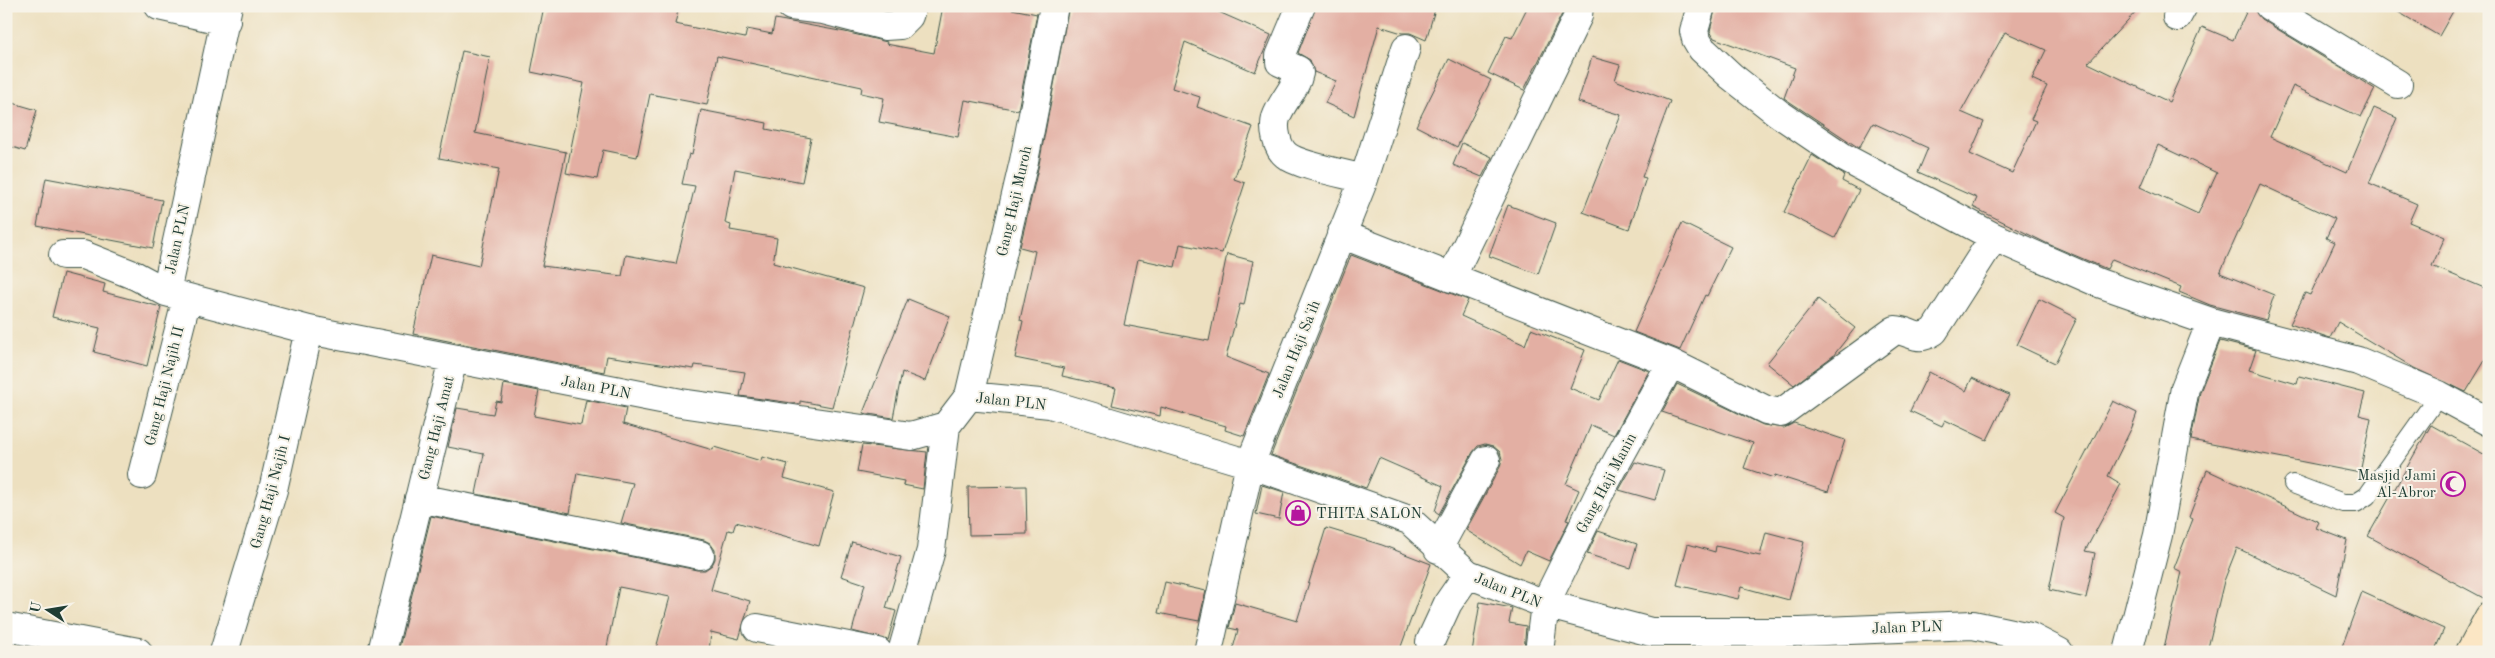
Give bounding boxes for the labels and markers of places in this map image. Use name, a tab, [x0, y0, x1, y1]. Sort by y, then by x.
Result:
place label: Masjid Jami Al-Abror	[2357, 469, 2436, 501]
mosque icon: Masjid Jami Al-Abror	[2440, 471, 2466, 497]
shop icon: THITA SALON	[1285, 500, 1311, 526]
place label: THITA SALON	[1316, 507, 1423, 522]

